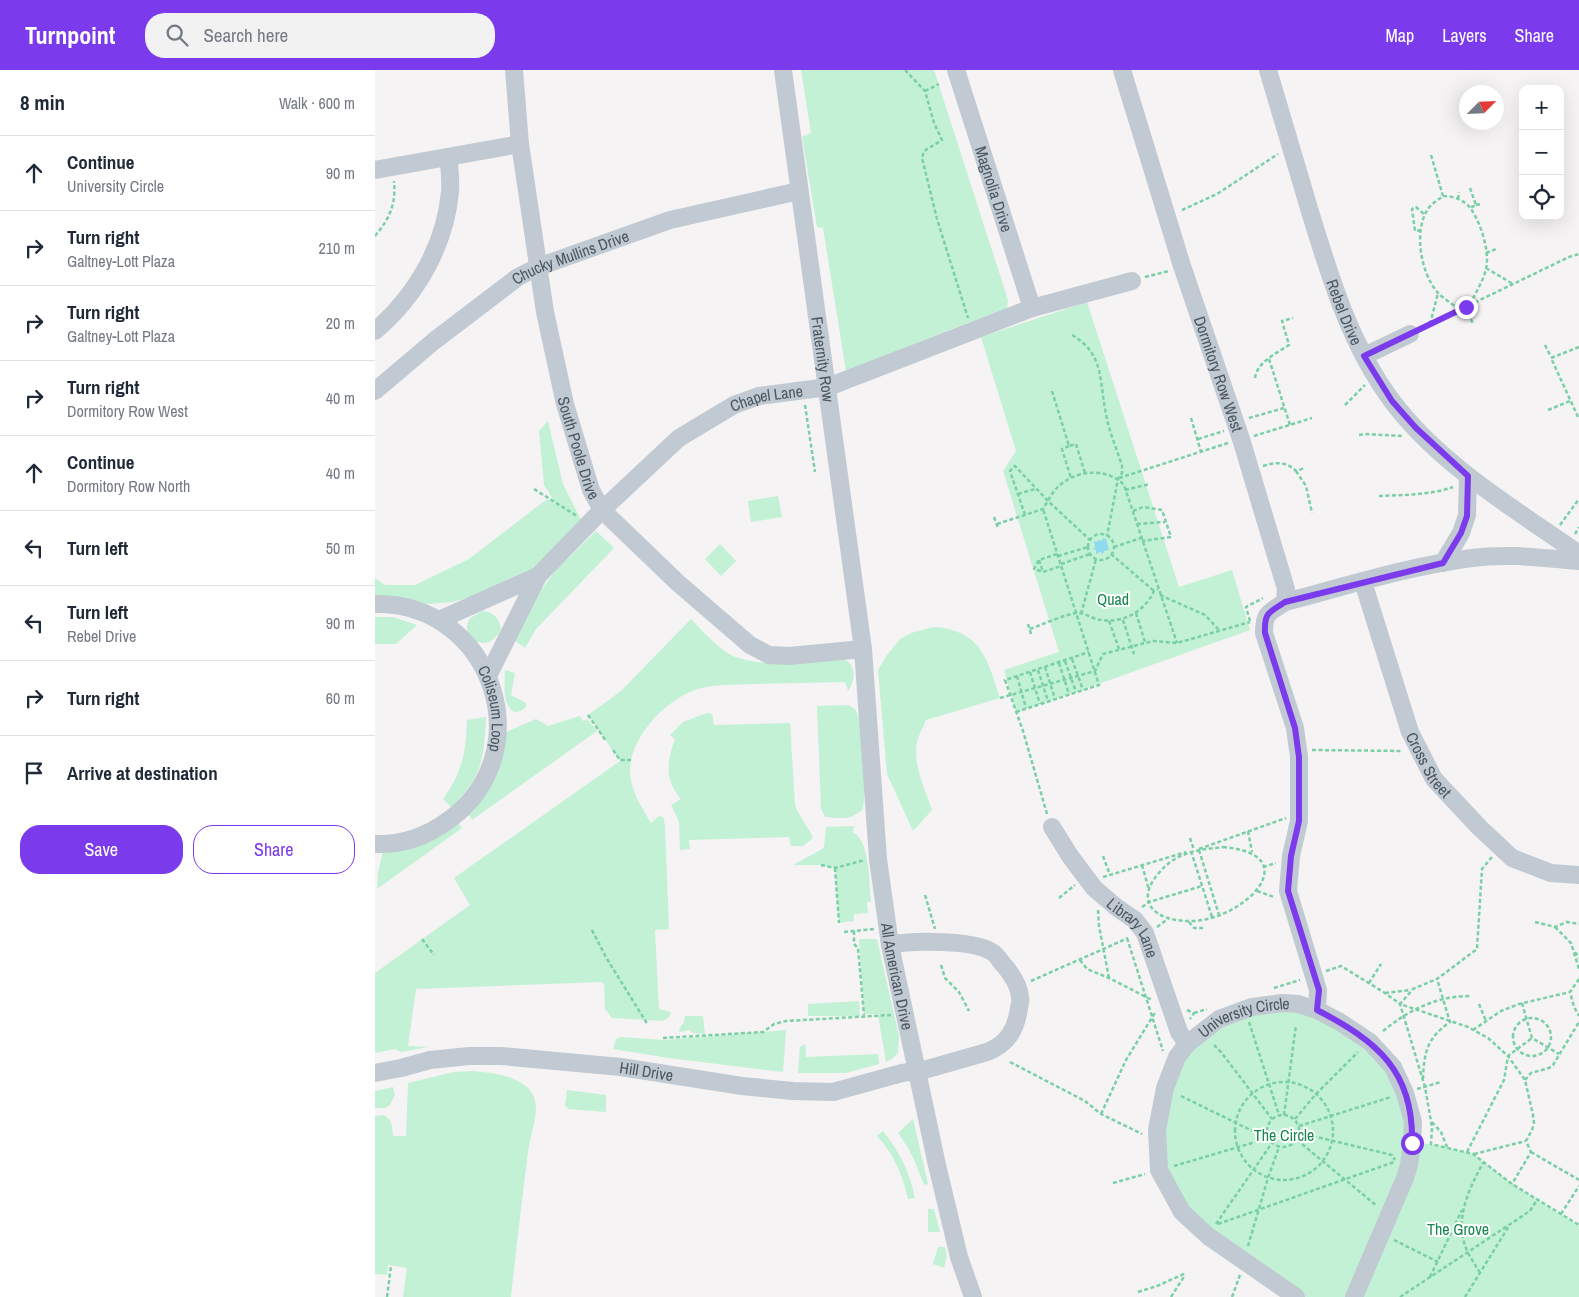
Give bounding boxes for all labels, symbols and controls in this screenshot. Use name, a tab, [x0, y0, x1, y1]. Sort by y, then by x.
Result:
search box	[145, 13, 495, 58]
text: Turnpoint	[25, 19, 115, 51]
icon: search	[163, 21, 191, 49]
text: Search here	[203, 22, 288, 48]
text: Map	[1386, 23, 1414, 48]
text: Layers	[1442, 23, 1487, 48]
text: Share	[1515, 23, 1554, 48]
north arrow	[1459, 85, 1504, 130]
map controls	[1519, 85, 1564, 220]
button: +	[1519, 85, 1564, 130]
text: 8 min	[20, 88, 65, 117]
text: Walk · 600 m	[279, 92, 355, 114]
button: −	[1519, 130, 1564, 175]
street label: Magnolia Drive	[970, 143, 1018, 235]
text: Continue	[67, 149, 135, 175]
icon: ahead	[20, 159, 48, 187]
text: 90 m	[326, 162, 355, 184]
text: University Circle	[67, 175, 164, 197]
button: locate	[1519, 175, 1564, 220]
text: Turn right	[67, 224, 139, 250]
street label: Chucky Mullins Drive	[507, 225, 632, 289]
icon: right	[20, 234, 48, 262]
text: 210 m	[319, 237, 355, 259]
text: Galtney-Lott Plaza	[67, 250, 175, 272]
street label: Rebel Drive	[1321, 276, 1368, 349]
route end	[1455, 296, 1478, 319]
text: Turn right	[67, 299, 139, 325]
icon: right	[20, 309, 48, 337]
text: 20 m	[326, 312, 355, 334]
street label: Dormitory Row West	[1189, 313, 1249, 435]
street label: Fraternity Row	[806, 315, 840, 404]
text: Galtney-Lott Plaza	[67, 325, 175, 347]
text: Turn right	[67, 374, 139, 400]
street label: Chapel Lane	[727, 379, 804, 417]
icon: right	[20, 384, 48, 412]
text: 40 m	[326, 387, 355, 409]
street label: South Poole Drive	[553, 394, 605, 503]
text: Dormitory Row West	[67, 400, 188, 422]
text: Continue	[67, 449, 135, 475]
icon: ahead	[20, 459, 48, 487]
text: 40 m	[326, 462, 355, 484]
text: Dormitory Row North	[67, 475, 190, 497]
icon: left	[20, 534, 48, 562]
text: Turn left	[67, 535, 128, 561]
text: 50 m	[326, 537, 355, 559]
park label: Quad	[1097, 588, 1129, 610]
text: Turn left	[67, 599, 128, 625]
icon: left	[20, 609, 48, 637]
text: 90 m	[326, 612, 355, 634]
text: Rebel Drive	[67, 625, 136, 647]
street label: Coliseum Loop	[473, 661, 509, 754]
icon: right	[20, 684, 48, 712]
text: Turn right	[67, 685, 139, 711]
text: 60 m	[326, 687, 355, 709]
street label: Cross Street	[1401, 728, 1457, 802]
icon: arrive	[20, 759, 48, 787]
text: Arrive at destination	[67, 760, 218, 786]
button: Save	[20, 825, 183, 874]
button: Share	[193, 825, 355, 874]
street label: Library Lane	[1102, 893, 1164, 960]
street label: All American Drive	[876, 920, 919, 1032]
street label: University Circle	[1193, 992, 1290, 1042]
street label: Hill Drive	[618, 1056, 675, 1086]
park label: The Circle	[1254, 1124, 1314, 1146]
route start	[1401, 1132, 1424, 1155]
park label: The Grove	[1427, 1218, 1489, 1240]

